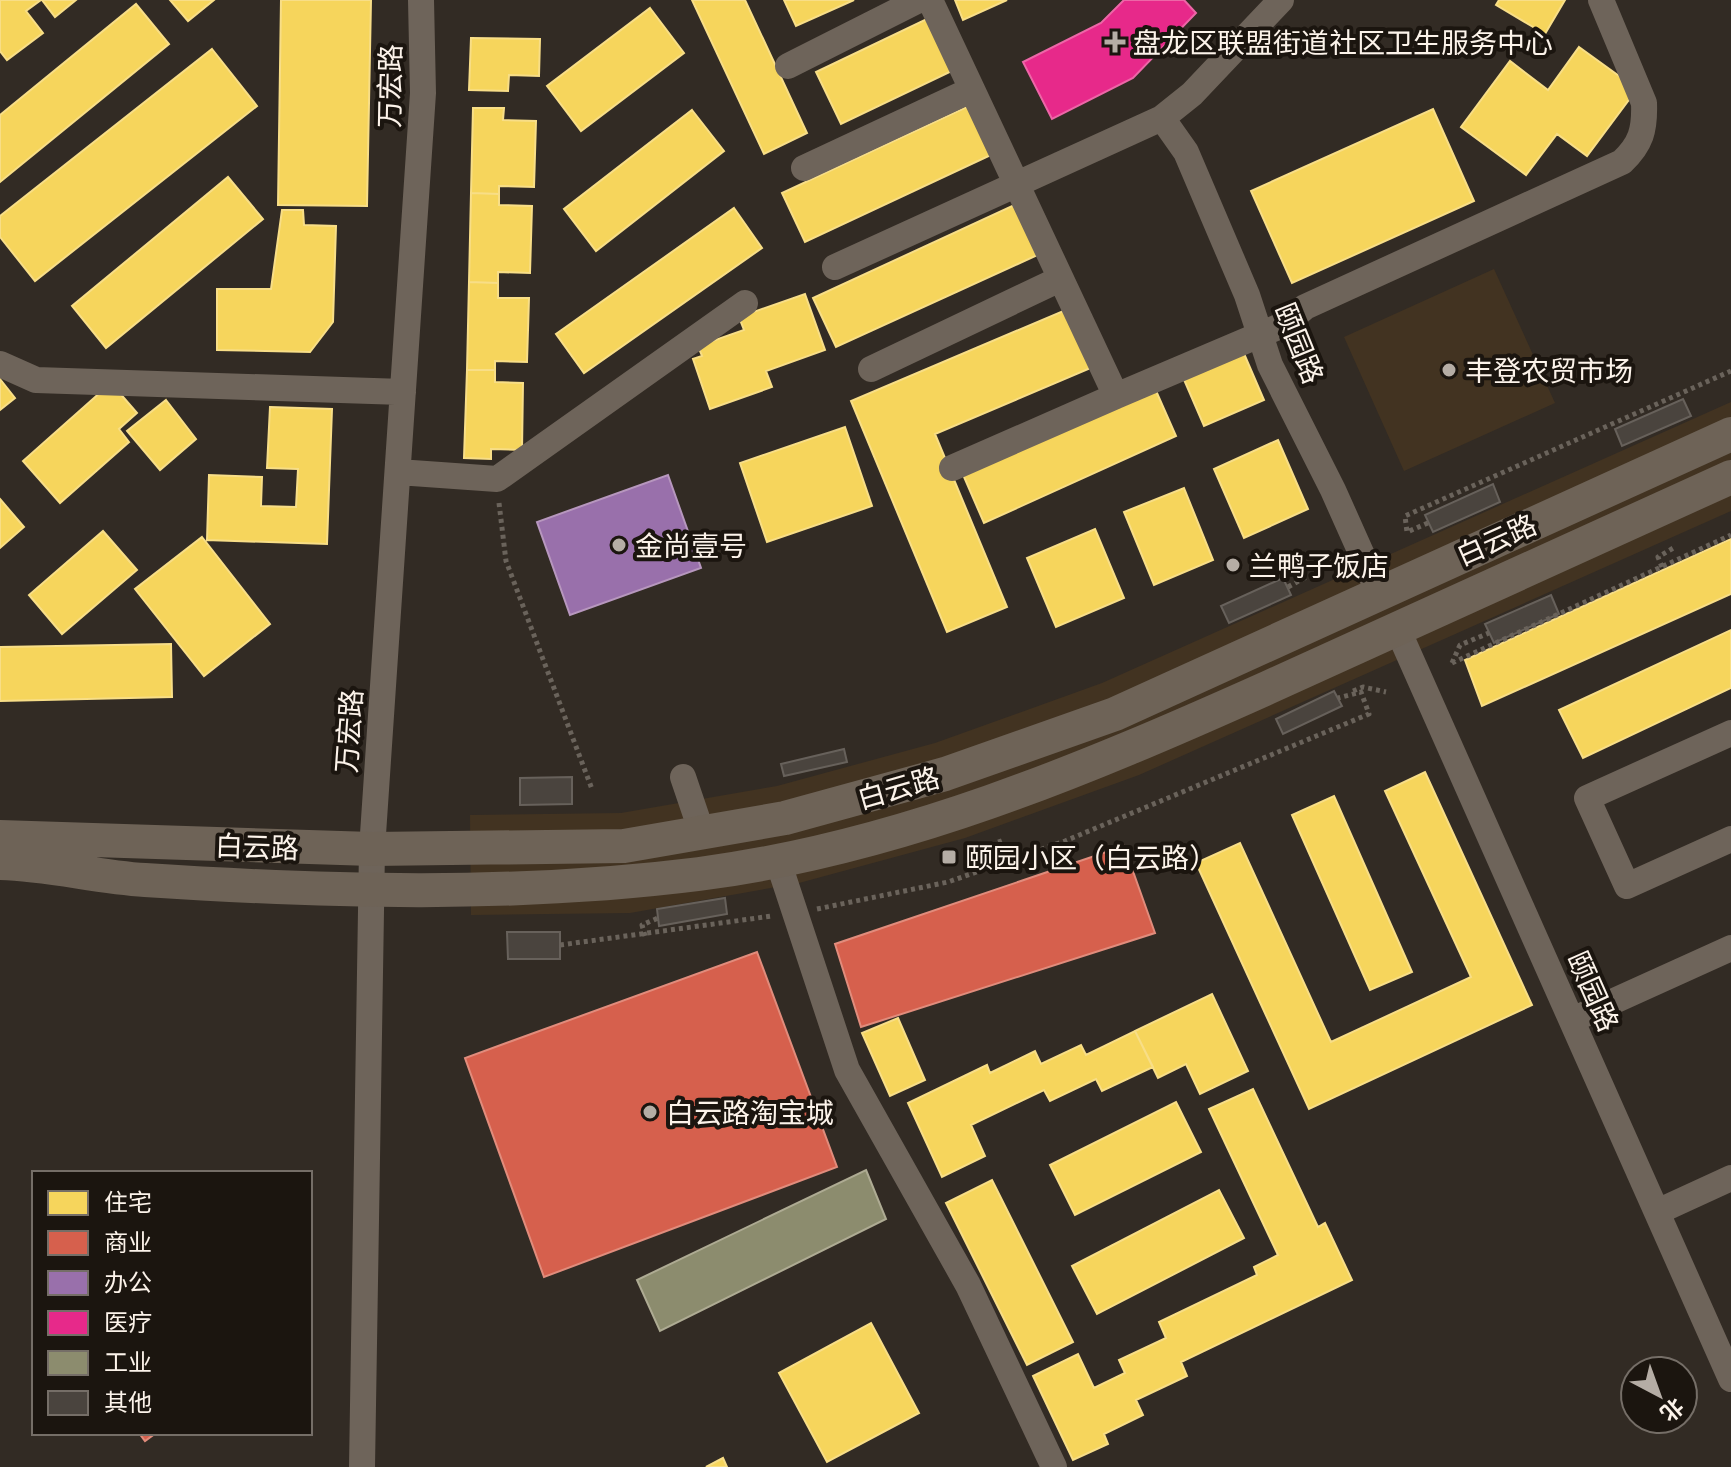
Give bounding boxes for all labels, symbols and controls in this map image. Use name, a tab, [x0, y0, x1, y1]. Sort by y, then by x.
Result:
place label: 盘龙区联盟街道社区卫生服务中心	[1133, 25, 1553, 59]
marker: 盘龙区联盟街道社区卫生服务中心	[1104, 31, 1126, 53]
street label: 万宏路	[371, 44, 407, 128]
street label: 颐园路	[1269, 298, 1331, 388]
place label: 丰登农贸市场	[1465, 353, 1633, 387]
marker: 丰登农贸市场	[1440, 361, 1458, 379]
street label: 白云路	[1451, 506, 1541, 572]
place label: 金尚壹号	[635, 528, 747, 562]
marker: 金尚壹号	[610, 536, 628, 554]
place label: 兰鸭子饭店	[1249, 548, 1389, 582]
marker: 兰鸭子饭店	[1224, 556, 1242, 574]
street label: 万宏路	[328, 688, 368, 774]
street label: 白云路	[853, 759, 943, 815]
street label: 白云路	[214, 828, 300, 864]
place label: 颐园小区（白云路）	[965, 840, 1217, 874]
marker: 颐园小区（白云路）	[940, 848, 958, 866]
street label: 颐园路	[1561, 946, 1627, 1036]
place label: 白云路淘宝城	[666, 1095, 834, 1129]
marker: 白云路淘宝城	[641, 1103, 659, 1121]
legend	[32, 1171, 312, 1435]
text: 住宅	[104, 1187, 152, 1216]
text: 商业	[104, 1227, 152, 1256]
text: 办公	[104, 1267, 152, 1296]
text: 医疗	[104, 1307, 152, 1336]
text: 工业	[104, 1347, 152, 1376]
north arrow	[1619, 1355, 1699, 1435]
text: 其他	[104, 1387, 152, 1416]
text: 北	[1656, 1394, 1690, 1428]

